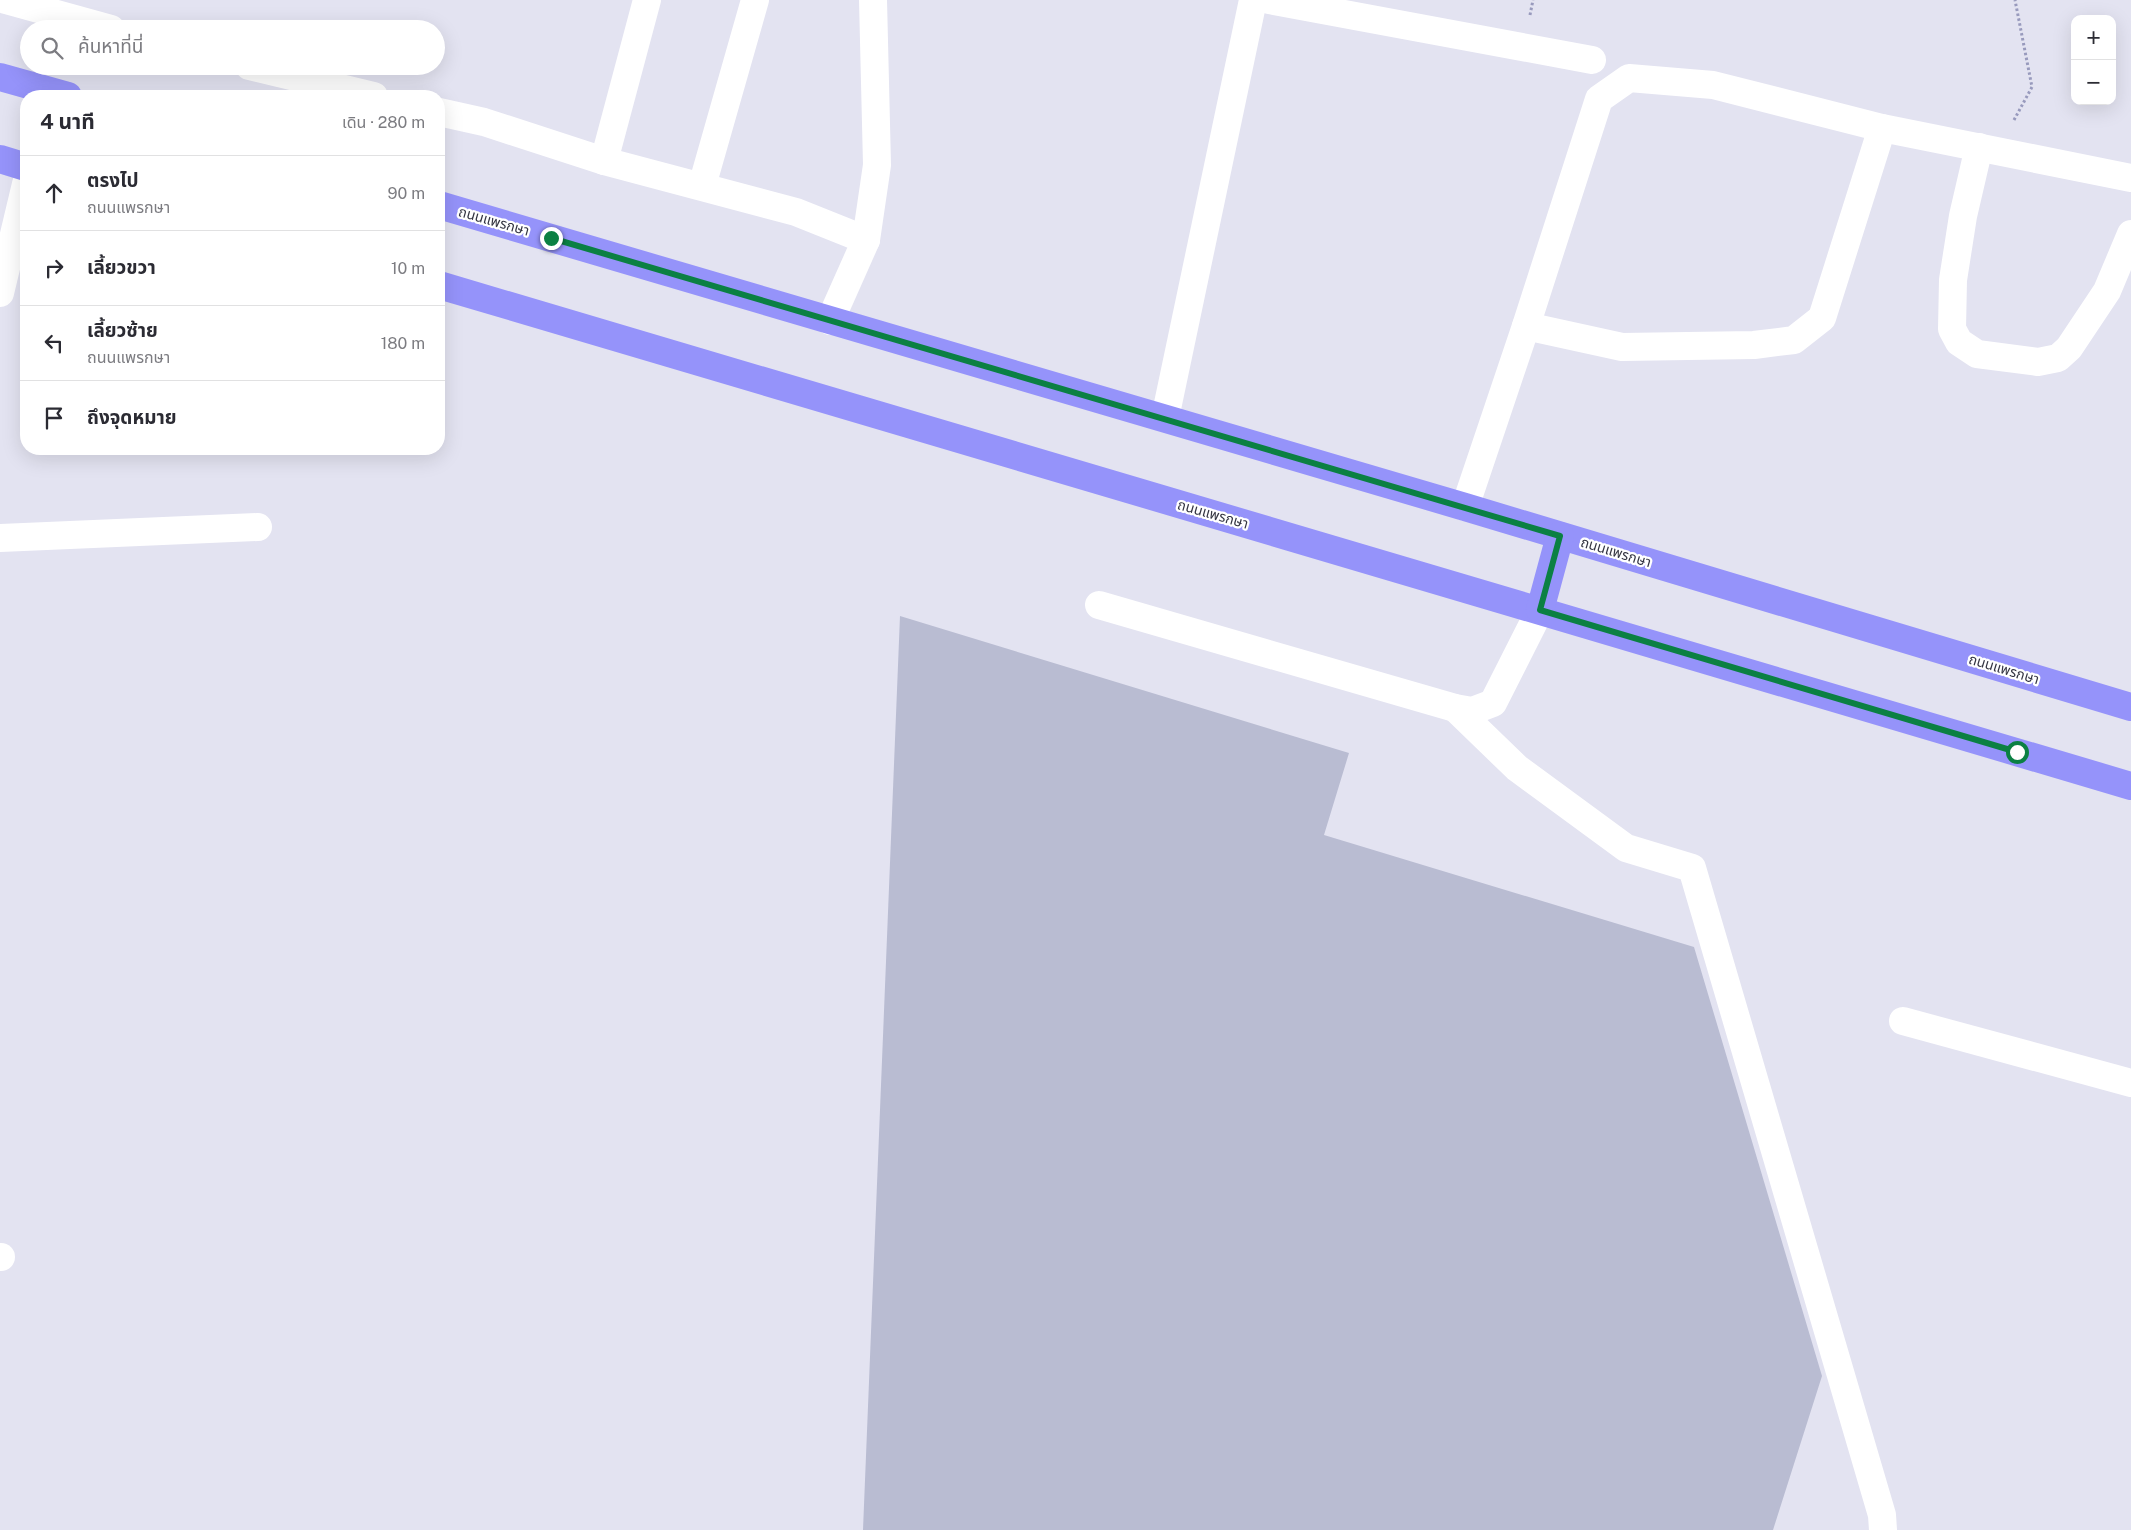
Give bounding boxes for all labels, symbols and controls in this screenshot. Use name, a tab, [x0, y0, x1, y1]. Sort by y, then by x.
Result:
map controls	[2071, 15, 2116, 105]
button: +	[2071, 15, 2116, 60]
search box	[20, 20, 445, 75]
icon: search	[38, 34, 66, 62]
text: ค้นหาที่นี่	[78, 35, 143, 57]
button: −	[2071, 60, 2116, 105]
text: 4 นาที	[40, 109, 95, 134]
text: เดิน · 280 m	[342, 113, 425, 132]
text: ตรงไป	[87, 169, 139, 191]
icon: ahead	[40, 179, 68, 207]
text: 90 m	[388, 184, 425, 203]
text: ถนนแพรกษา	[87, 198, 170, 217]
street label: ถนนแพรกษา	[457, 203, 531, 239]
route end	[540, 227, 563, 250]
icon: right	[40, 254, 68, 282]
text: เลี้ยวขวา	[87, 256, 156, 278]
text: 10 m	[391, 259, 425, 278]
text: เลี้ยวซ้าย	[87, 319, 158, 341]
icon: left	[40, 329, 68, 357]
text: 180 m	[381, 334, 425, 353]
text: ถนนแพรกษา	[87, 348, 170, 367]
icon: arrive	[40, 404, 68, 432]
text: ถึงจุดหมาย	[87, 406, 177, 428]
street label: ถนนแพรกษา	[1176, 496, 1250, 532]
street label: ถนนแพรกษา	[1579, 534, 1653, 570]
street label: ถนนแพรกษา	[1967, 651, 2041, 687]
route start	[2006, 741, 2029, 764]

